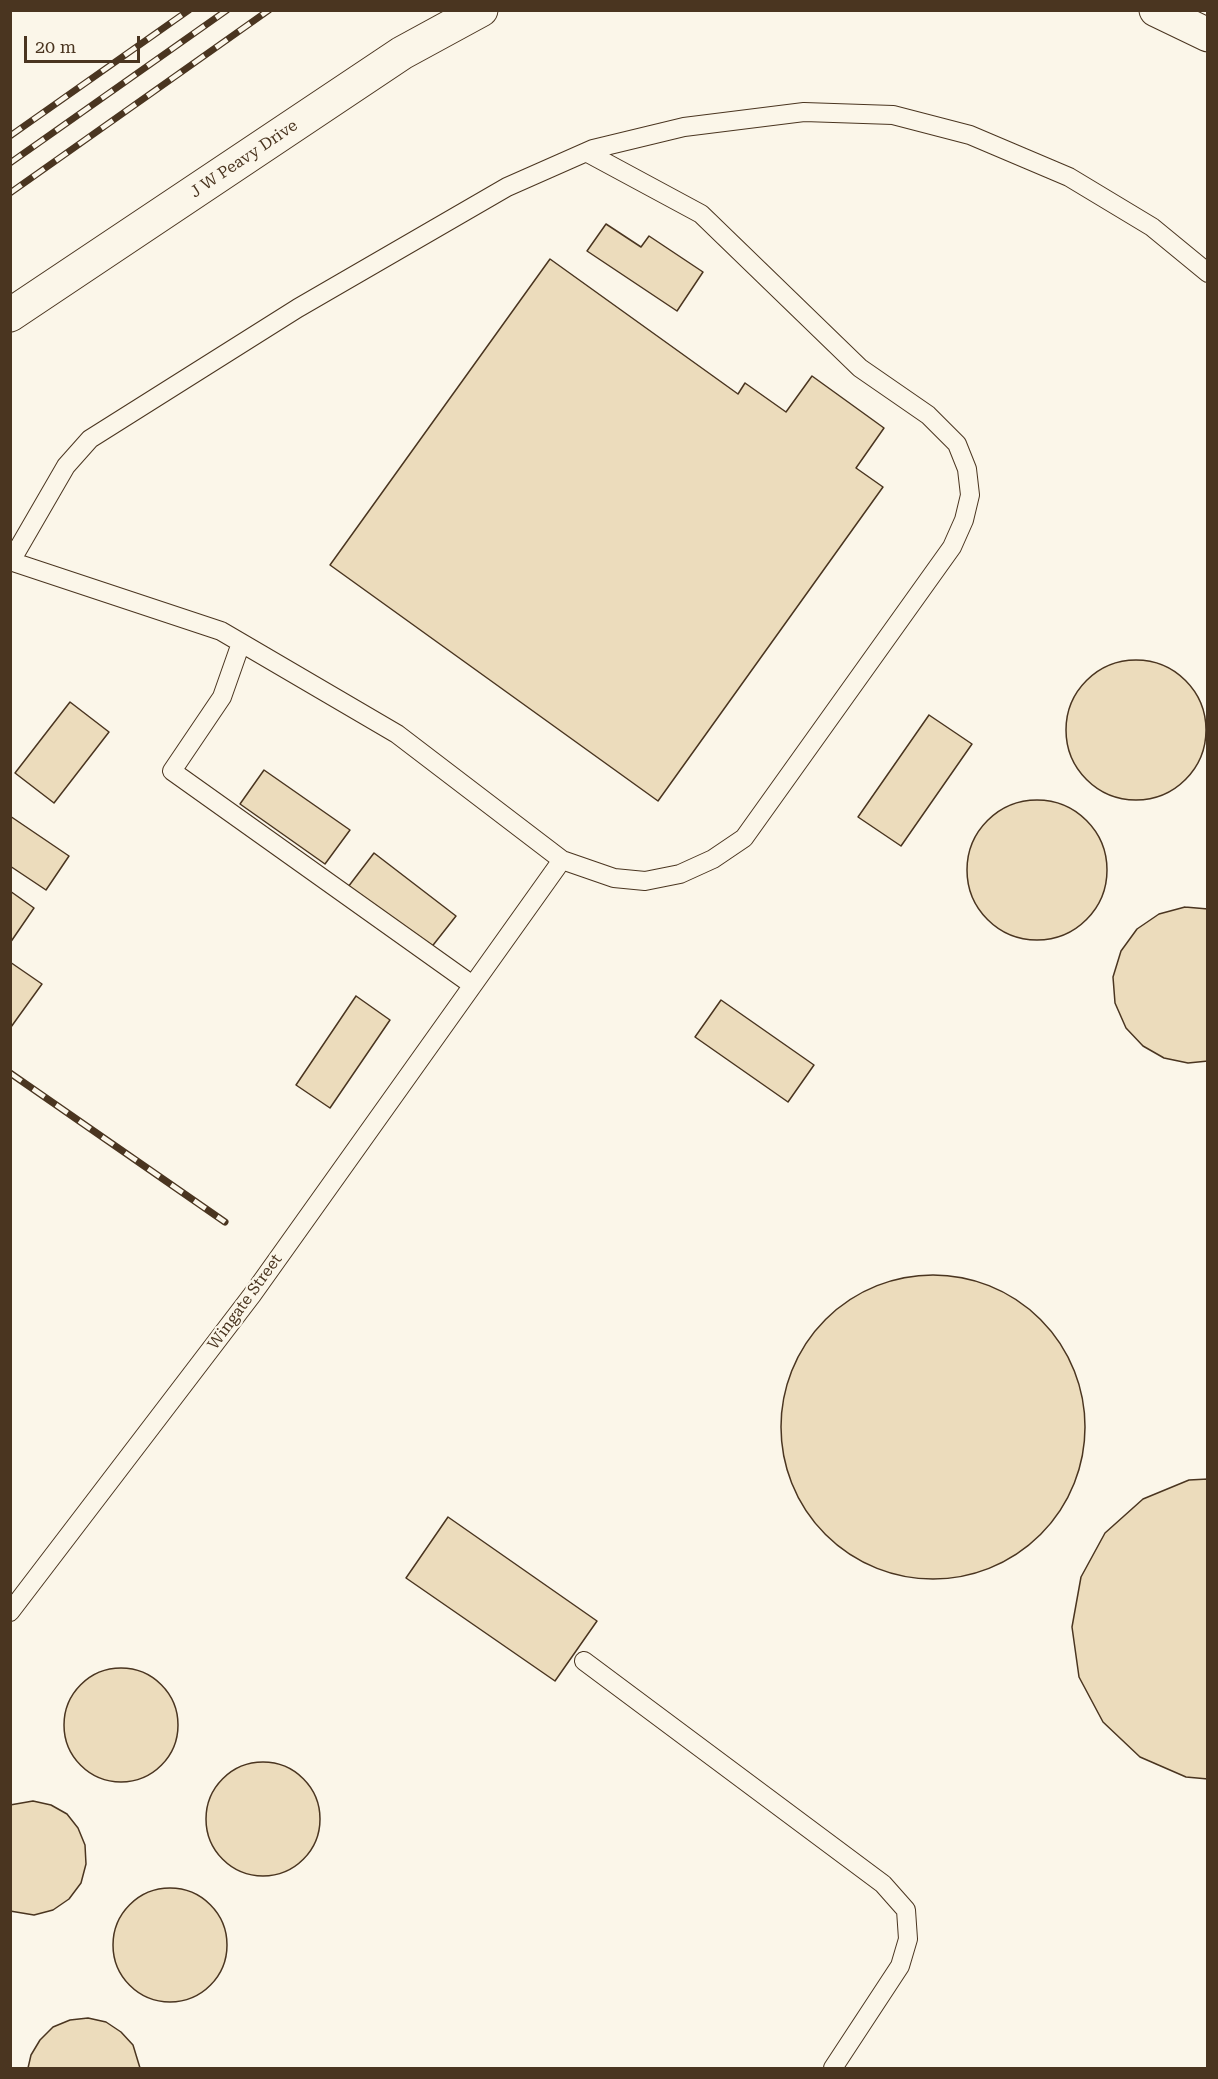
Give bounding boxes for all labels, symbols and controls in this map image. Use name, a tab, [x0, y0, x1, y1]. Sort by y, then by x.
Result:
scale bar	[27, 24, 142, 62]
text: 20 m	[35, 36, 76, 57]
street label: J W Peavy Drive	[187, 116, 301, 202]
street label: Wingate Street	[204, 1250, 286, 1354]

